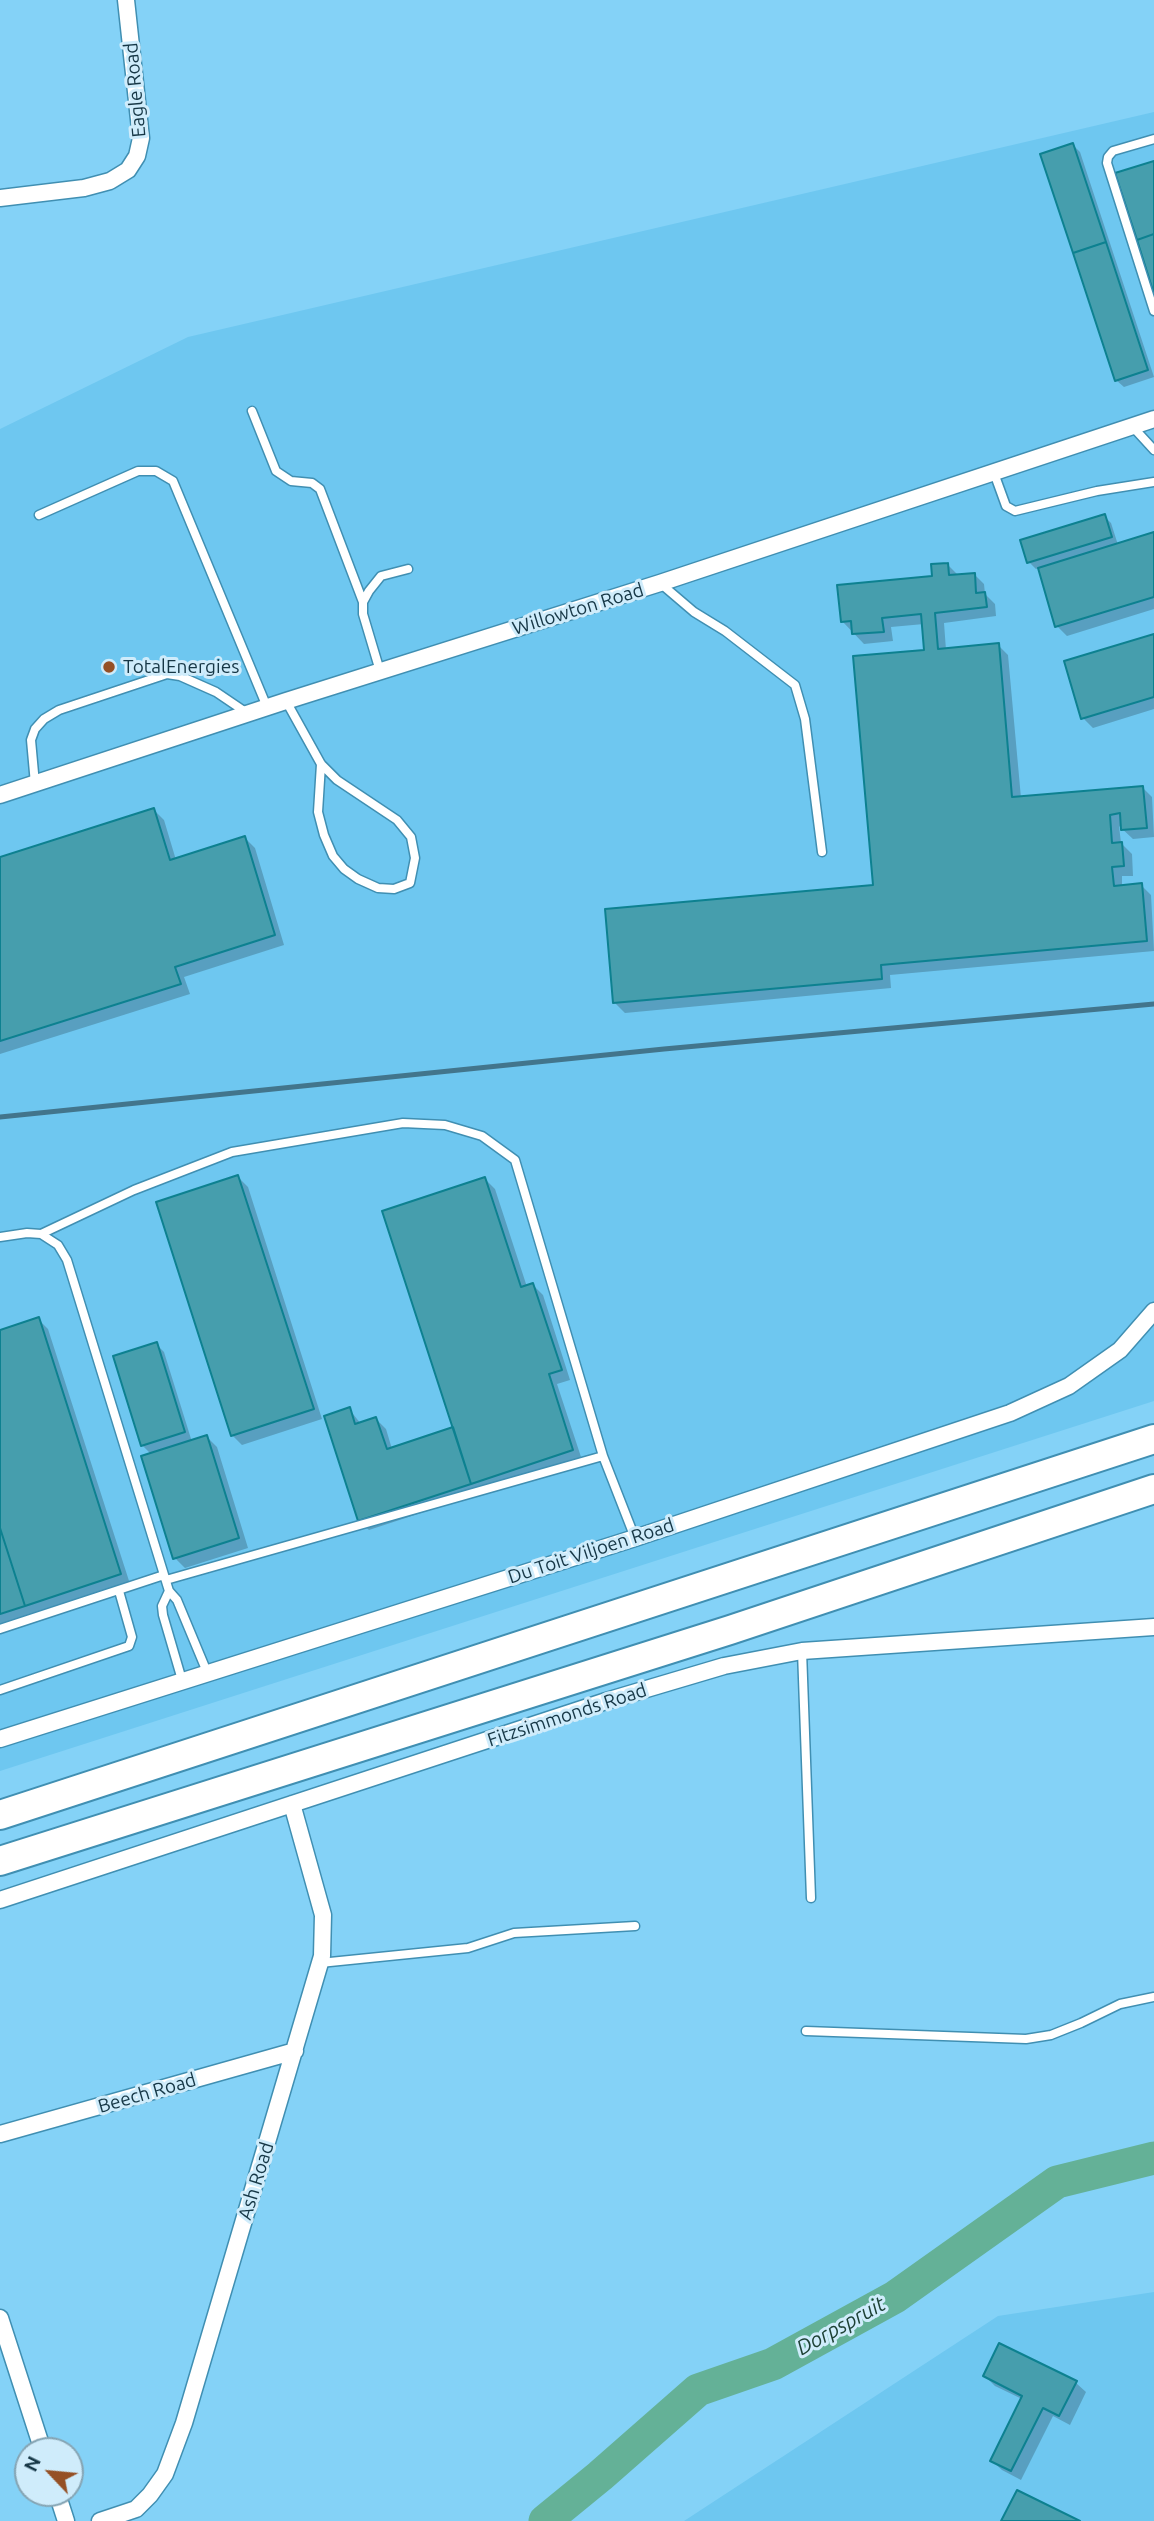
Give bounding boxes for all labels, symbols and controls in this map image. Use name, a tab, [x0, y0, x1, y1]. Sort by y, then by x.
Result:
street label: Eagle Road	[120, 42, 150, 138]
street label: Willowton Road	[510, 578, 646, 640]
place label: TotalEnergies	[123, 656, 239, 678]
marker: TotalEnergies	[101, 659, 117, 675]
street label: Du Toit Viljoen Road	[505, 1513, 677, 1589]
street label: Fitzsimmonds Road	[485, 1679, 649, 1751]
street label: Beech Road	[95, 2068, 199, 2118]
street label: Ash Road	[233, 2139, 279, 2223]
water label: Dorpspruit	[792, 2291, 890, 2361]
north arrow	[14, 2437, 84, 2507]
text: N	[19, 2452, 45, 2475]

